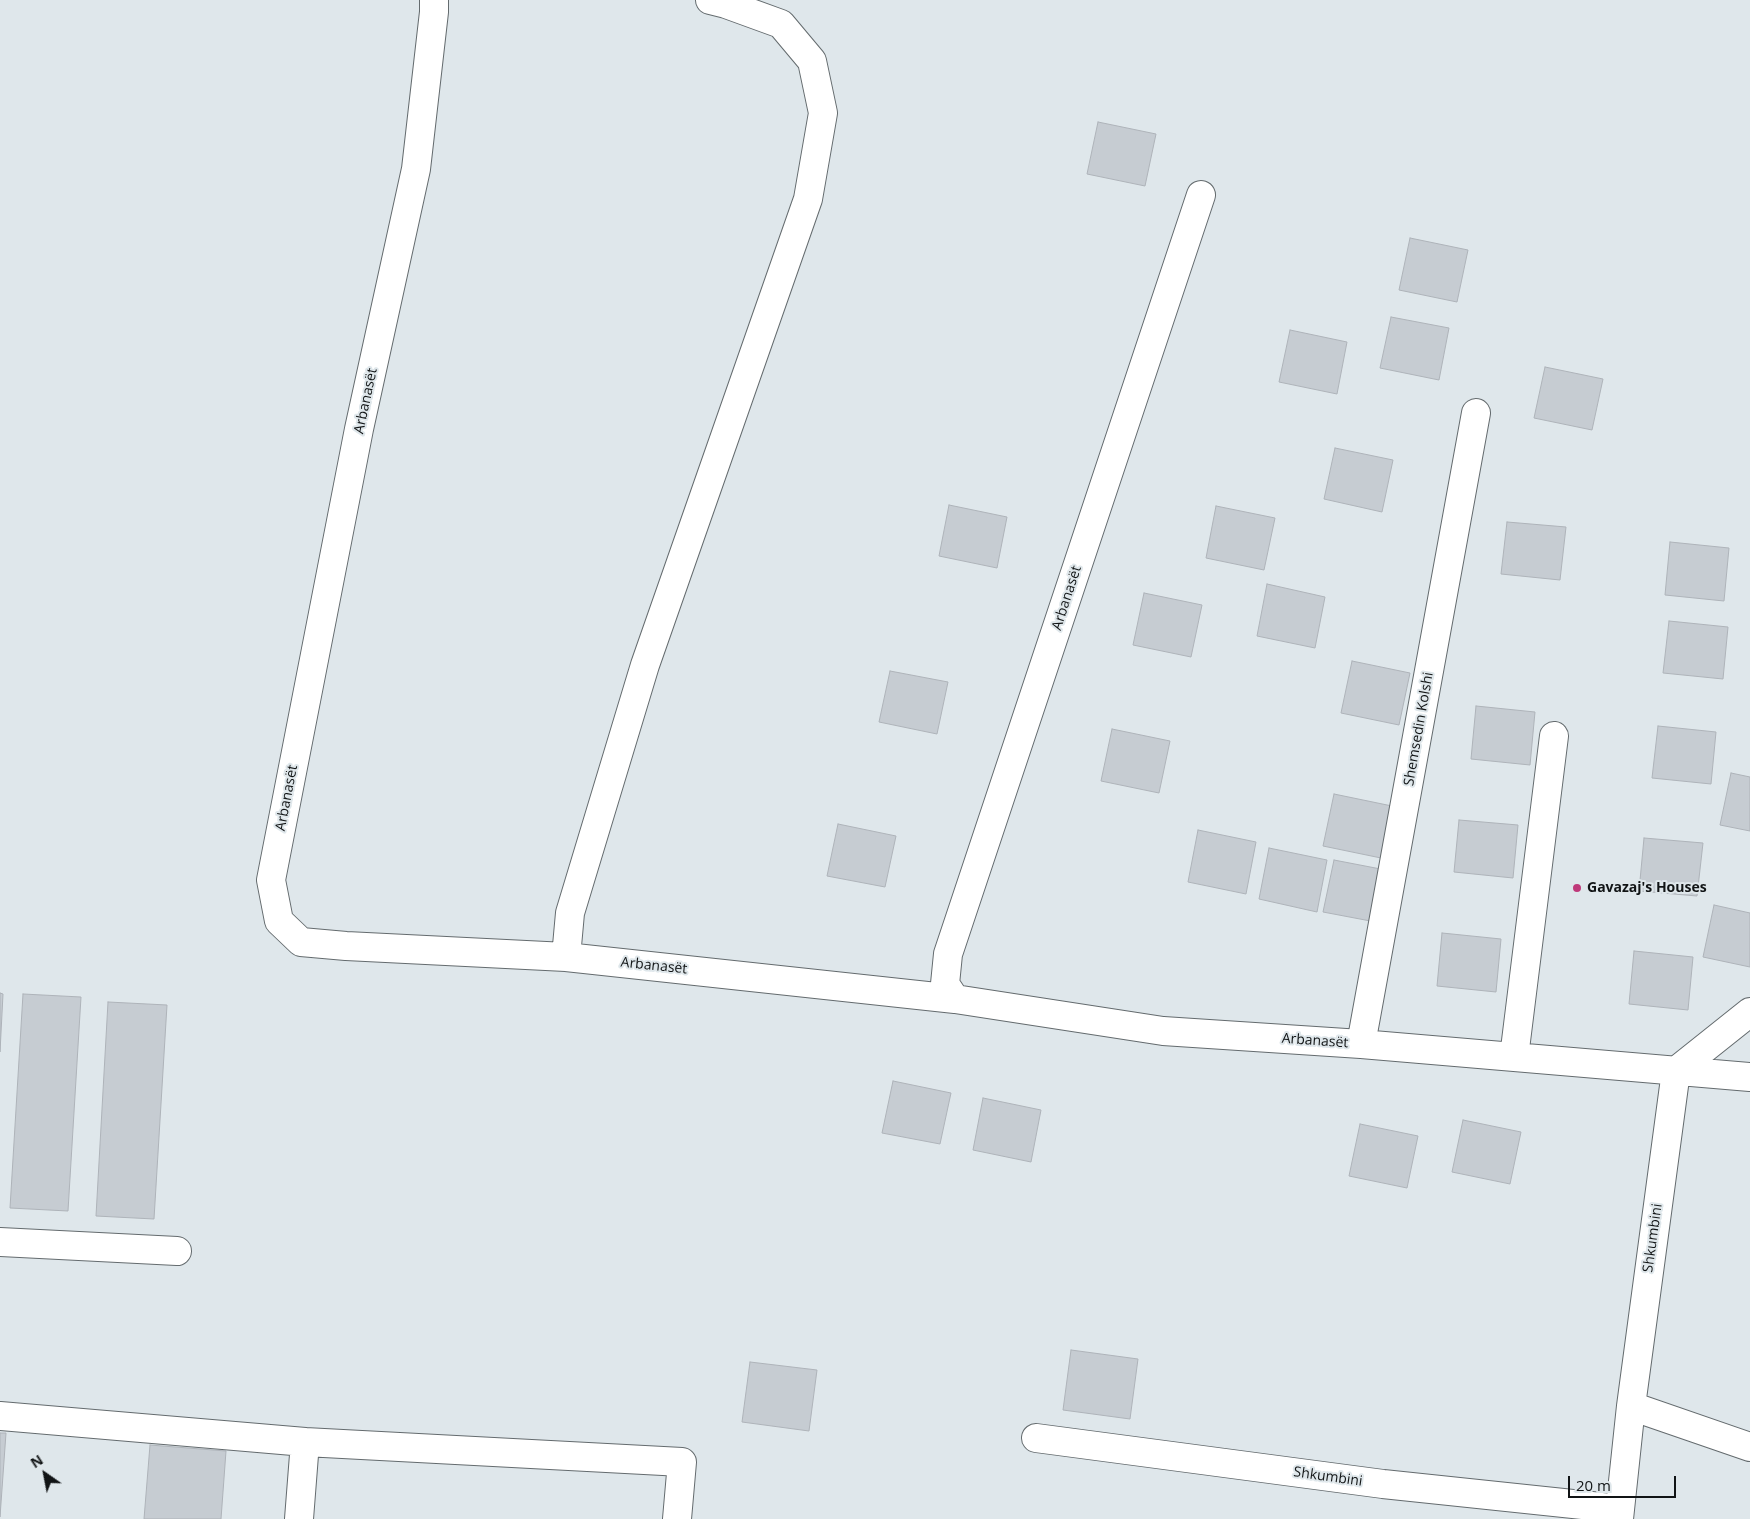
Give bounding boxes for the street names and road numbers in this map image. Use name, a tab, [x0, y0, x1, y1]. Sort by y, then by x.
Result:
street label: Arbanasët	[351, 367, 381, 435]
street label: Arbanasët	[1049, 564, 1085, 632]
street label: Shemsedin Kolshi	[1401, 671, 1437, 787]
street label: Arbanasët	[272, 764, 302, 832]
street label: Arbanasët	[620, 954, 688, 978]
street label: Arbanasët	[1281, 1030, 1349, 1052]
street label: Shkumbini	[1640, 1202, 1666, 1274]
street label: Shkumbini	[1292, 1464, 1364, 1490]

